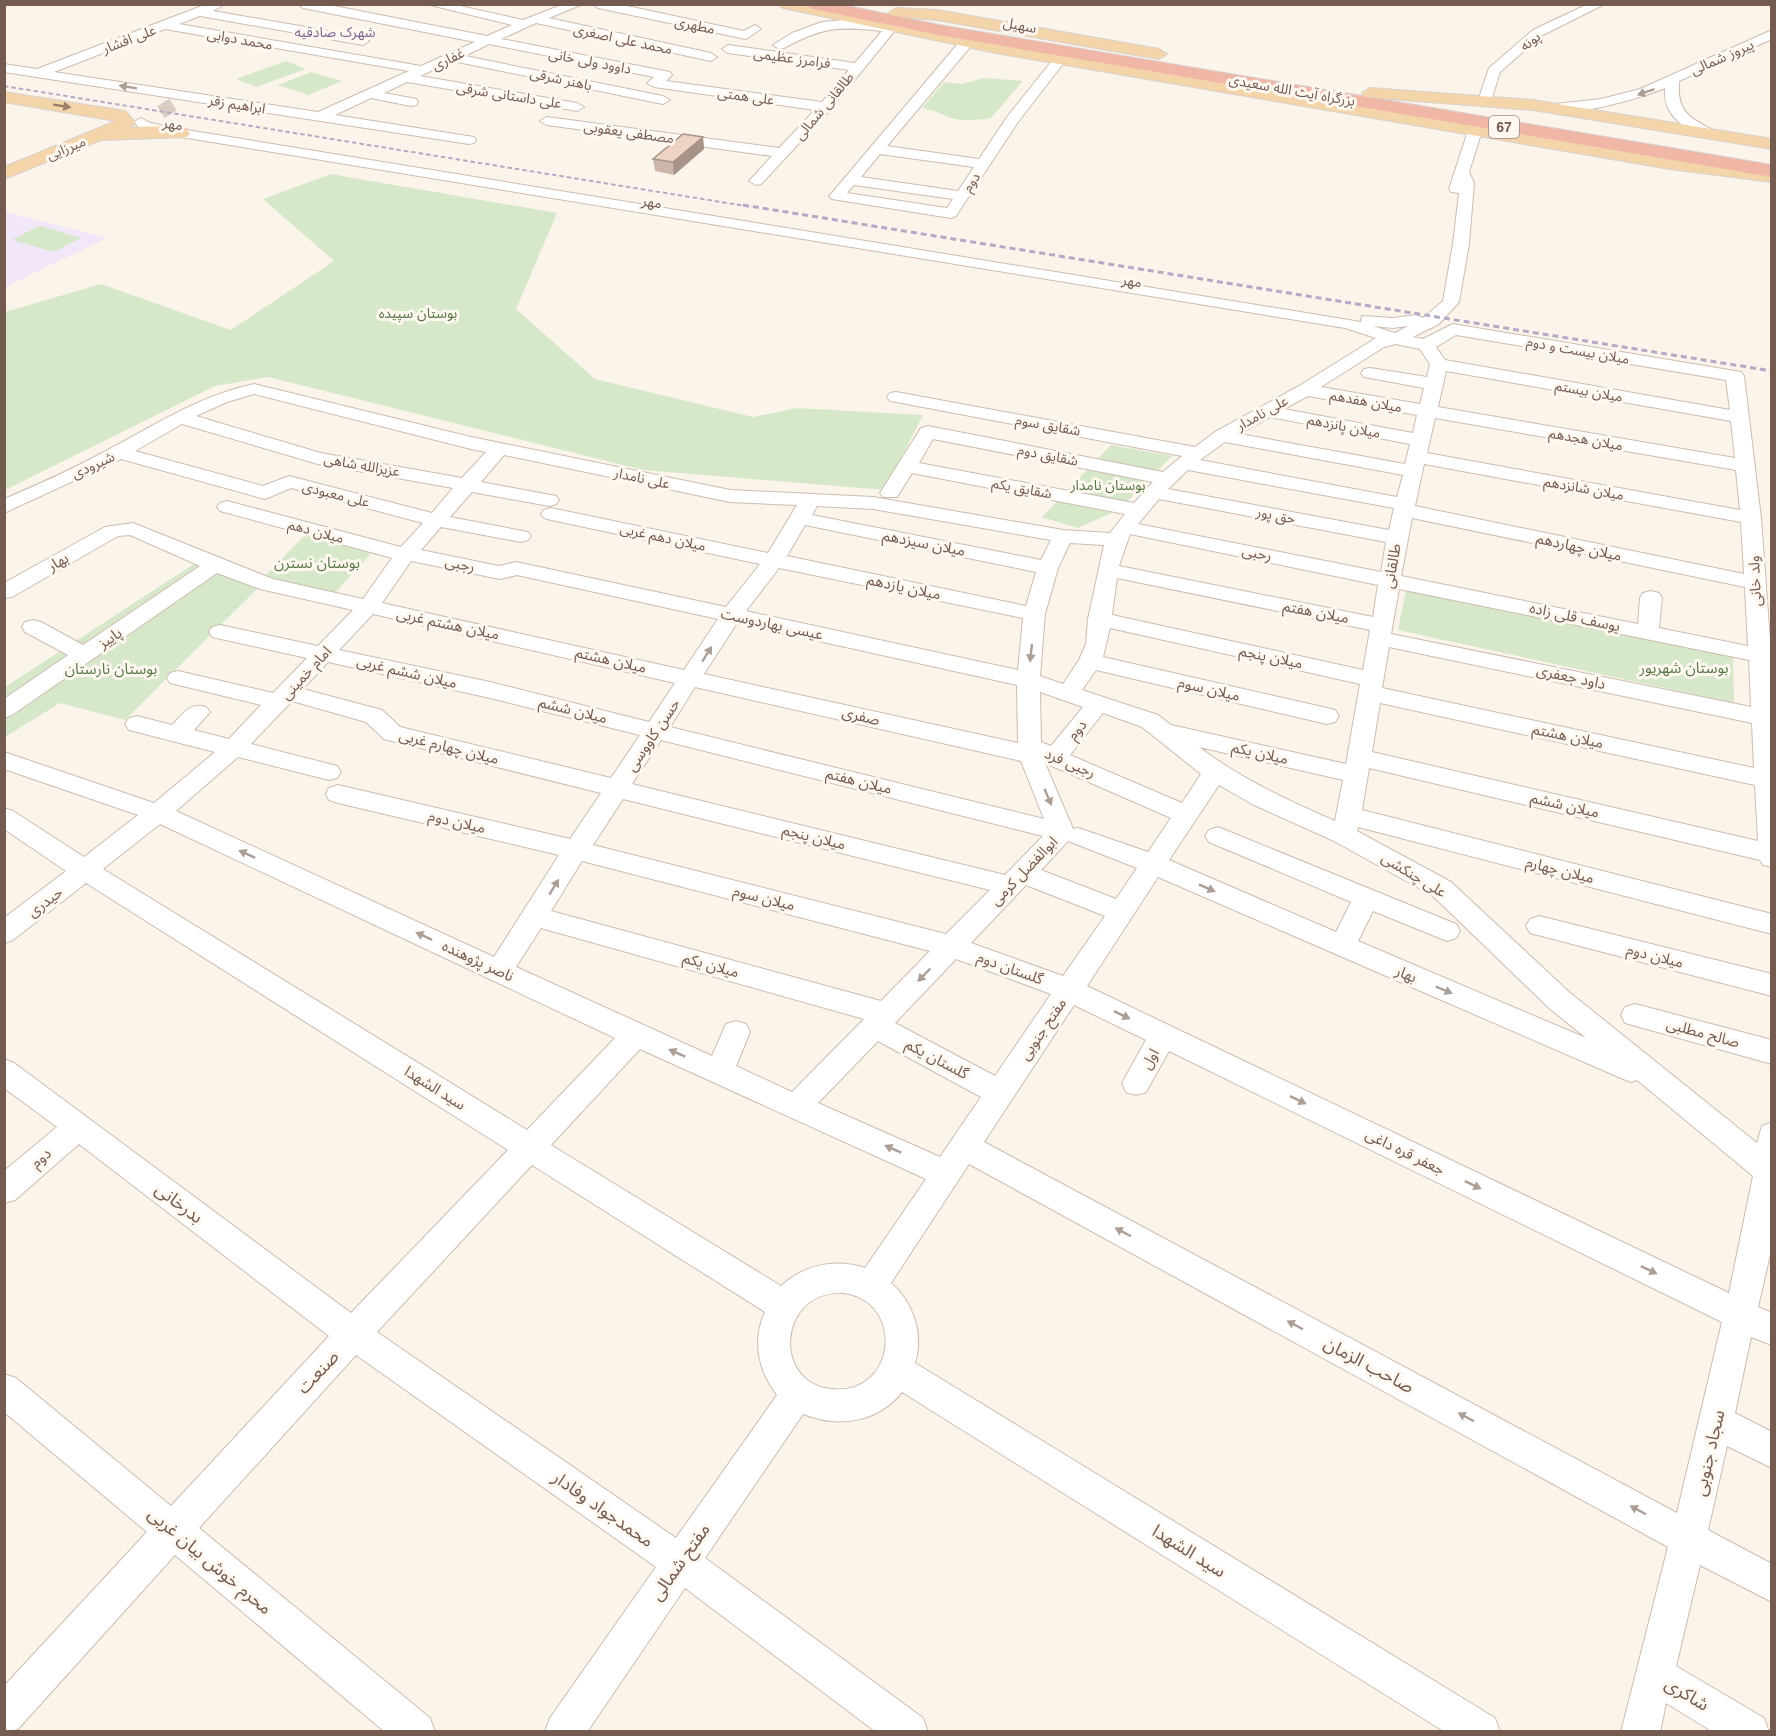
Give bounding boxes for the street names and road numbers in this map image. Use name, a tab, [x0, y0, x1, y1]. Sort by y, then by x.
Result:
street label: مطهری	[673, 13, 717, 38]
street label: سهیل	[1002, 14, 1038, 37]
street label: علی افشار	[99, 21, 158, 58]
street label: محمد علی اصغری	[572, 21, 674, 58]
street label: محمد دوابی	[206, 25, 274, 54]
street label: پونه	[1517, 28, 1545, 56]
street label: پیروز شمالی	[1688, 36, 1757, 80]
street label: غفاری	[429, 45, 467, 74]
street label: داوود ولی خانی	[547, 45, 633, 78]
street label: فرامرز عظیمی	[752, 45, 831, 72]
street label: باهنر شرقی	[528, 65, 594, 94]
street label: طالقانی شمالی	[791, 69, 858, 144]
street label: بزرگراه آیت الله سعیدی	[1227, 71, 1357, 110]
street label: علی داستانی شرقی	[455, 79, 563, 112]
street label: علی همتی	[716, 84, 775, 109]
street label: ابراهیم زقر	[206, 91, 266, 119]
street label: مهر	[161, 114, 184, 134]
road number: 67	[1489, 116, 1519, 138]
street label: مصطفی یعقوبی	[583, 118, 675, 147]
street label: میرزایی	[44, 133, 88, 164]
street label: دوم	[959, 169, 986, 196]
street label: مهر	[640, 192, 663, 212]
street label: مهر	[1120, 271, 1143, 291]
street label: میلان بیست و دوم	[1525, 333, 1631, 370]
street label: میلان بیستم	[1553, 377, 1624, 408]
street label: میلان هفدهم	[1328, 387, 1403, 418]
street label: علی نامدار	[1233, 392, 1291, 435]
street label: شقایق سوم	[1014, 411, 1082, 442]
street label: میلان پانزدهم	[1305, 411, 1382, 444]
street label: میلان هجدهم	[1547, 425, 1624, 456]
street label: شقایق دوم	[1016, 441, 1080, 472]
street label: شیرودی	[69, 448, 117, 483]
street label: عزیزالله شاهی	[323, 450, 401, 481]
street label: علی نامدار	[611, 464, 671, 493]
street label: میلان شانزدهم	[1542, 473, 1625, 506]
street label: شقایق یکم	[990, 474, 1053, 505]
street label: علی معبودی	[300, 478, 371, 511]
street label: حق پور	[1254, 503, 1297, 529]
street label: میلان دهم	[286, 516, 346, 549]
street label: میلان دهم غربی	[618, 520, 707, 557]
street label: میلان سیزدهم	[881, 526, 967, 562]
street label: میلان چهاردهم	[1534, 529, 1623, 567]
street label: رحبی	[1241, 541, 1273, 565]
street label: طالقانی	[1379, 542, 1405, 590]
street label: بهار	[43, 549, 72, 576]
street label: رجبی	[443, 552, 477, 576]
street label: ولد خانی	[1745, 555, 1765, 607]
street label: میلان یازدهم	[865, 570, 943, 606]
street label: میلان هفتم	[1281, 597, 1351, 629]
street label: یوسف قلی زاده	[1528, 599, 1622, 635]
street label: میلان هشتم غربی	[395, 604, 501, 646]
street label: عیسی بهاردوست	[719, 604, 825, 644]
street label: پاییز	[94, 624, 126, 654]
street label: میلان پنجم	[1237, 641, 1304, 674]
street label: امام خمینی	[277, 643, 337, 705]
street label: میلان هشتم	[573, 643, 648, 679]
street label: میلان ششم غربی	[355, 652, 459, 694]
street label: داود جعفری	[1535, 661, 1607, 693]
street label: میلان سوم	[1176, 673, 1242, 707]
street label: میلان ششم	[536, 693, 609, 729]
street label: حسن کاووسی	[622, 695, 684, 775]
street label: صفری	[840, 703, 882, 729]
street label: دوم	[1063, 716, 1092, 745]
street label: میلان هشتم	[1530, 720, 1605, 754]
street label: میلان چهارم غربی	[397, 726, 501, 770]
street label: میلان یکم	[1230, 738, 1290, 770]
street label: رجبی فرد	[1042, 744, 1098, 782]
street label: میلان هفتم	[824, 764, 894, 800]
street label: میلان ششم	[1528, 788, 1601, 824]
street label: میلان دوم	[426, 807, 487, 839]
street label: میلان پنجم	[780, 820, 847, 855]
street label: ابوالفضل کرمی	[986, 833, 1062, 909]
street label: علی چنکشی	[1378, 849, 1450, 903]
street label: میلان چهارم	[1523, 853, 1596, 889]
street label: میلان سوم	[731, 882, 797, 916]
street label: حیدری	[24, 883, 66, 921]
street label: ناصر پژوهنده	[439, 937, 517, 986]
street label: میلان دوم	[1624, 940, 1685, 974]
street label: میلان یکم	[680, 948, 741, 983]
street label: گلستان دوم	[974, 948, 1046, 990]
street label: بهار	[1392, 961, 1419, 986]
street label: مفتح جنوبی	[1016, 995, 1073, 1065]
street label: صالح مطلبی	[1664, 1015, 1742, 1054]
street label: گلستان یکم	[902, 1035, 972, 1085]
street label: اول	[1137, 1046, 1163, 1072]
street label: سید الشهدا	[401, 1062, 469, 1114]
street label: جعفر قره داغی	[1363, 1125, 1448, 1179]
street label: دوم	[27, 1144, 56, 1173]
street label: بدرخانی	[151, 1179, 207, 1228]
street label: صاحب الزمان	[1320, 1333, 1417, 1398]
street label: صنعت	[293, 1346, 343, 1398]
street label: سجاد جنوبی	[1689, 1408, 1730, 1498]
street label: محمدجواد وفادار	[547, 1466, 657, 1552]
street label: محرم خوش بیان غربی	[142, 1504, 276, 1621]
street label: مفتح شمالی	[646, 1520, 716, 1606]
street label: سید الشهدا	[1149, 1521, 1229, 1581]
street label: شاکری	[1661, 1673, 1713, 1716]

